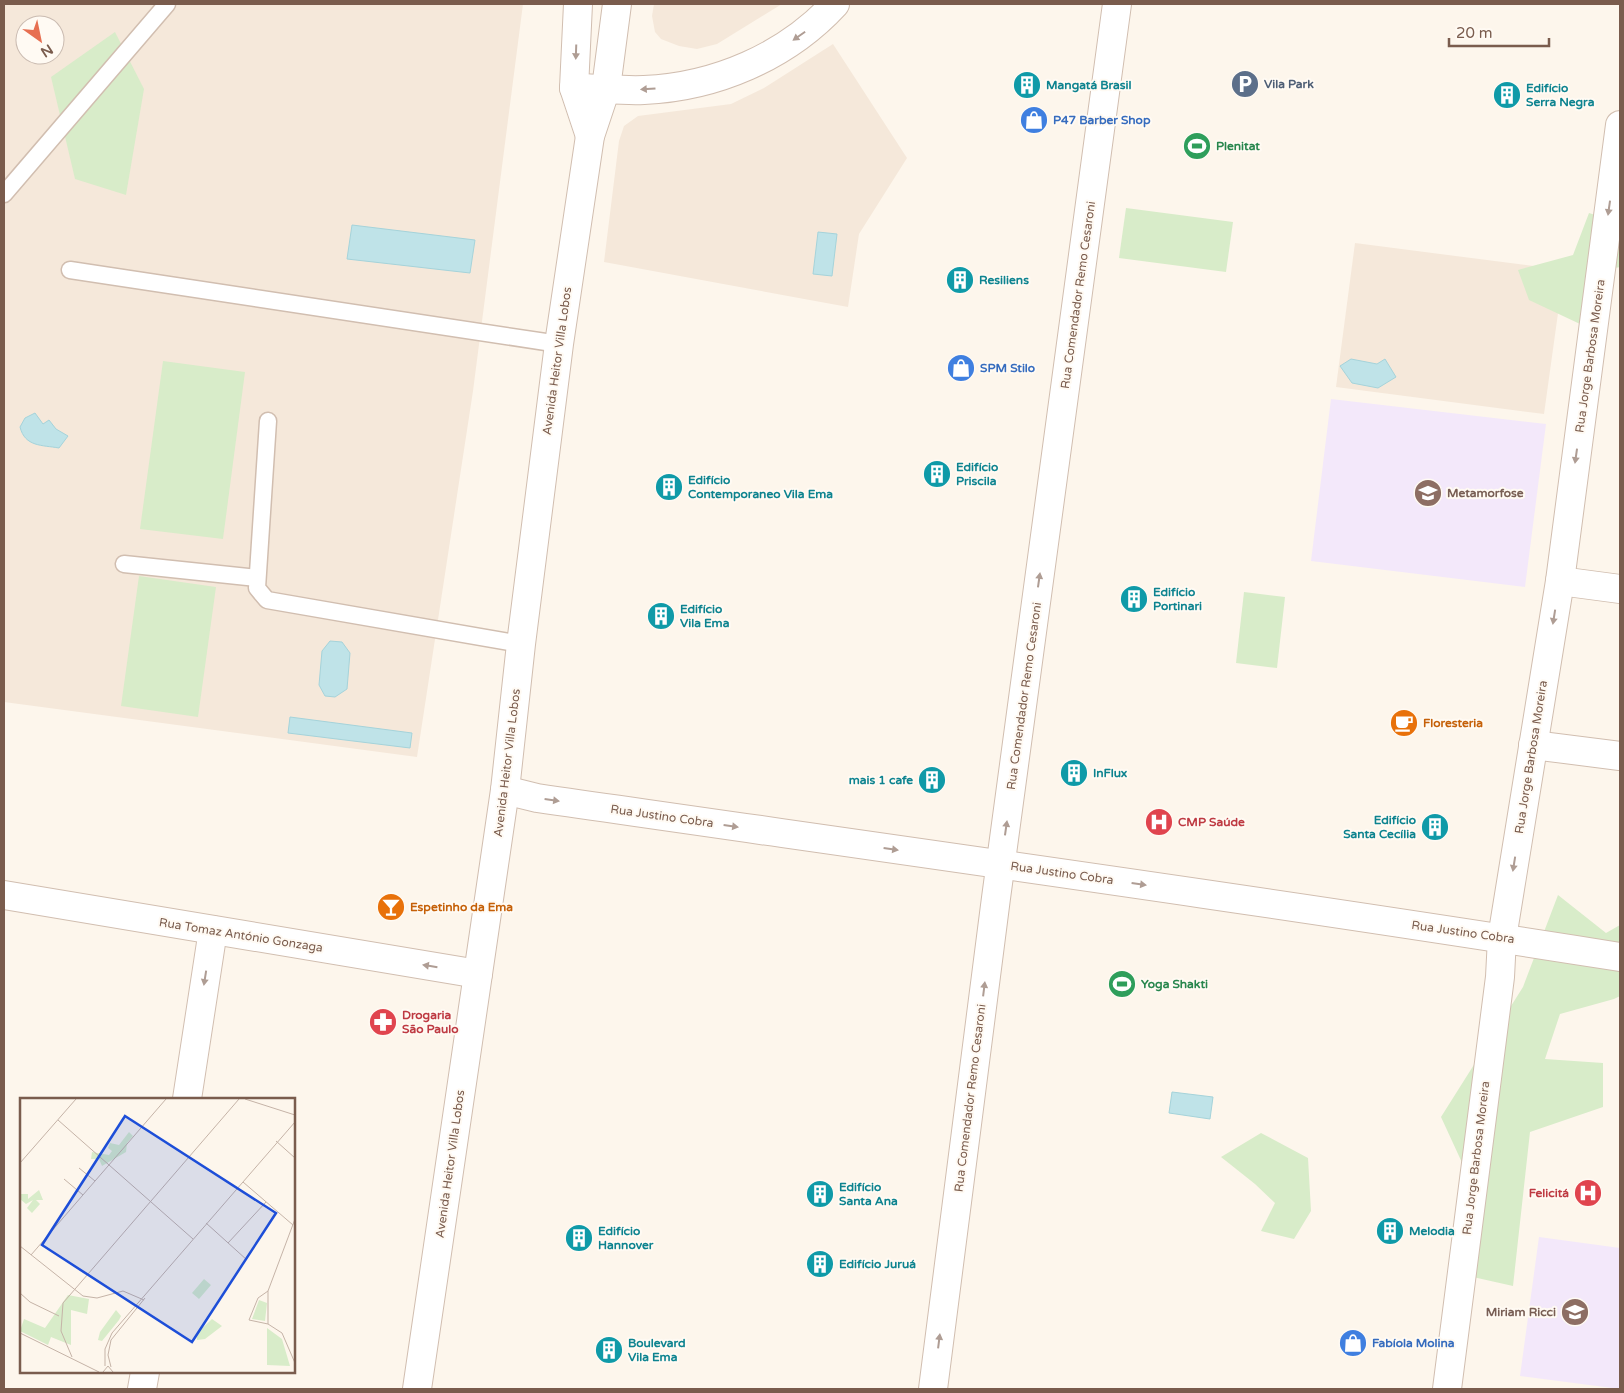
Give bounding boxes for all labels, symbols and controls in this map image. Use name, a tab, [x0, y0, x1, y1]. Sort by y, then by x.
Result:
north arrow	[15, 15, 65, 65]
scale bar	[1449, 15, 1549, 47]
text: 20 m	[1456, 24, 1493, 42]
one-way arrow	[792, 31, 806, 41]
text: N	[37, 40, 56, 61]
one-way arrow	[571, 45, 579, 61]
parking icon: Vila Park	[1230, 69, 1260, 99]
building icon: Mangatá Brasil	[1012, 70, 1042, 100]
place label: Vila Park	[1264, 77, 1314, 91]
place label: Mangatá Brasil	[1046, 78, 1132, 93]
building icon: Edifício Serra Negra	[1492, 80, 1522, 110]
place label: Edifício Serra Negra	[1526, 81, 1595, 110]
one-way arrow	[640, 86, 656, 94]
shop icon: P47 Barber Shop	[1019, 105, 1049, 135]
place label: P47 Barber Shop	[1053, 113, 1151, 128]
sports icon: Plenitat	[1182, 131, 1212, 161]
place label: Plenitat	[1216, 139, 1260, 153]
street label: Rua Comendador Remo Cesaroni	[1058, 200, 1098, 390]
one-way arrow	[1605, 201, 1613, 217]
building icon: Resiliens	[945, 265, 975, 295]
place label: Resiliens	[979, 273, 1029, 287]
street label: Rua Jorge Barbosa Moreira	[1572, 278, 1608, 434]
street label: Avenida Heitor Villa Lobos	[540, 286, 574, 436]
shop icon: SPM Stilo	[946, 353, 976, 383]
place label: SPM Stilo	[980, 361, 1035, 375]
one-way arrow	[1572, 449, 1580, 465]
building icon: Edifício Priscila	[922, 459, 952, 489]
place label: Edifício Priscila	[956, 460, 998, 488]
building icon: Edifício Contemporaneo Vila Ema	[654, 472, 684, 502]
place label: Edifício Contemporaneo Vila Ema	[688, 473, 833, 502]
school or university icon: Metamorfose	[1413, 478, 1443, 508]
place label: Metamorfose	[1447, 486, 1524, 500]
one-way arrow	[1036, 572, 1044, 588]
building icon: Edifício Portinari	[1119, 584, 1149, 614]
place label: Edifício Portinari	[1153, 585, 1202, 613]
building icon: Edifício Vila Ema	[646, 601, 676, 631]
street label: Rua Comendador Remo Cesaroni	[1004, 601, 1044, 791]
place label: Edifício Vila Ema	[680, 602, 730, 630]
one-way arrow	[1549, 609, 1557, 625]
street label: Rua Jorge Barbosa Moreira	[1512, 679, 1550, 835]
street label: Avenida Heitor Villa Lobos	[491, 688, 523, 838]
cafe icon: Floresteria	[1389, 708, 1419, 738]
place label: Floresteria	[1423, 716, 1483, 730]
building icon: InFlux	[1059, 758, 1089, 788]
building icon: mais 1 cafe	[917, 765, 947, 795]
place label: InFlux	[1093, 766, 1128, 780]
place label: mais 1 cafe	[849, 773, 913, 787]
one-way arrow	[545, 796, 561, 804]
street label: Rua Justino Cobra	[610, 802, 714, 830]
hospital icon: CMP Saúde	[1144, 807, 1174, 837]
building icon: Edifício Santa Cecília	[1420, 812, 1450, 842]
place label: Edifício Santa Cecília	[1343, 813, 1416, 841]
place label: CMP Saúde	[1178, 815, 1245, 829]
one-way arrow	[1002, 819, 1010, 835]
one-way arrow	[723, 822, 739, 830]
one-way arrow	[884, 845, 900, 853]
one-way arrow	[1510, 856, 1518, 872]
street label: Rua Justino Cobra	[1010, 859, 1114, 887]
one-way arrow	[1131, 880, 1147, 888]
bar icon: Espetinho da Ema	[376, 892, 406, 922]
place label: Espetinho da Ema	[410, 900, 513, 915]
street label: Rua Tomaz António Gonzaga	[158, 915, 324, 955]
street label: Rua Justino Cobra	[1411, 918, 1515, 946]
one-way arrow	[422, 961, 438, 969]
sports icon: Yoga Shakti	[1107, 969, 1137, 999]
one-way arrow	[201, 971, 209, 987]
place label: Yoga Shakti	[1141, 977, 1208, 992]
one-way arrow	[981, 980, 989, 996]
street label: Rua Comendador Remo Cesaroni	[952, 1003, 988, 1193]
pharmacy icon: Drogaria São Paulo	[368, 1007, 398, 1037]
place label: Drogaria São Paulo	[402, 1008, 459, 1036]
street label: Rua Jorge Barbosa Moreira	[1460, 1080, 1492, 1236]
street label: Avenida Heitor Villa Lobos	[433, 1089, 467, 1239]
inset map	[20, 1098, 295, 1373]
hospital icon: Felicitá	[1573, 1178, 1603, 1208]
building icon: Edifício Santa Ana	[805, 1179, 835, 1209]
place label: Edifício Santa Ana	[839, 1180, 898, 1208]
place label: Felicitá	[1529, 1186, 1569, 1200]
building icon: Melodia	[1375, 1216, 1405, 1246]
building icon: Edifício Hannover	[564, 1223, 594, 1253]
place label: Edifício Hannover	[598, 1224, 654, 1252]
place label: Melodia	[1409, 1224, 1455, 1238]
building icon: Edifício Juruá	[805, 1249, 835, 1279]
place label: Edifício Juruá	[839, 1257, 916, 1271]
school or university icon: Miriam Ricci	[1560, 1297, 1590, 1327]
place label: Miriam Ricci	[1486, 1305, 1556, 1319]
shop icon: Fabíola Molina	[1338, 1328, 1368, 1358]
one-way arrow	[935, 1333, 943, 1349]
building icon: Boulevard Vila Ema	[594, 1335, 624, 1365]
place label: Boulevard Vila Ema	[628, 1336, 686, 1364]
place label: Fabíola Molina	[1372, 1336, 1455, 1350]

